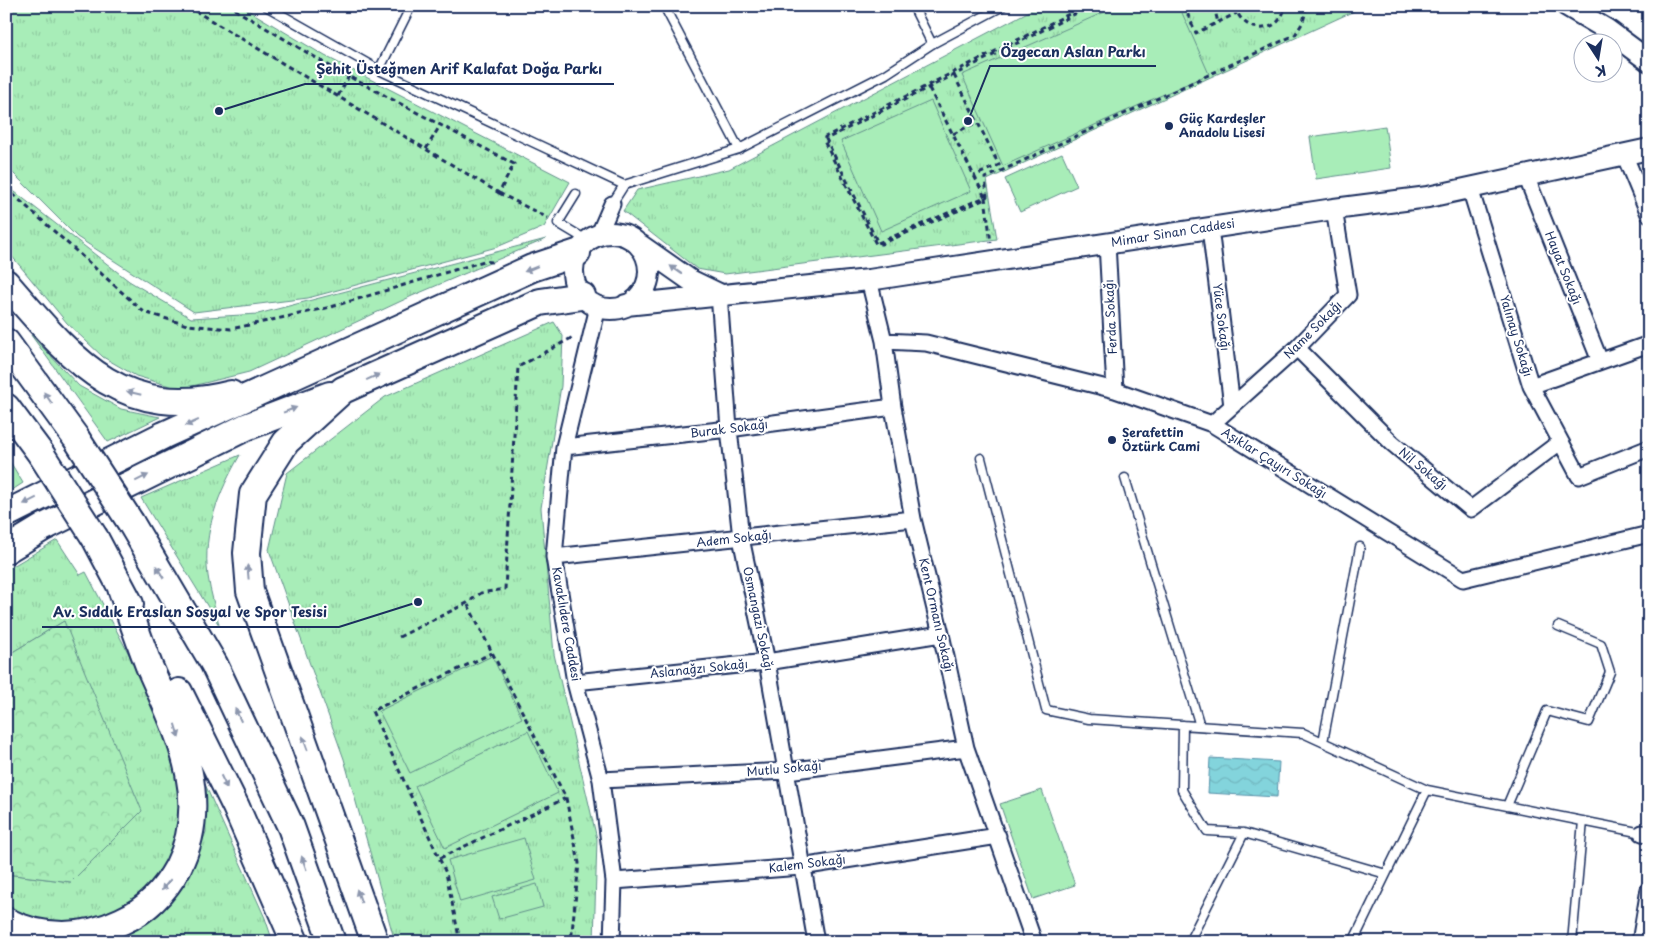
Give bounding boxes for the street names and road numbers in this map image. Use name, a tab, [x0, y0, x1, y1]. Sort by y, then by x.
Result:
street label: Mimar Sinan Caddesi	[1110, 213, 1236, 251]
street label: Hayat Sokağı	[1541, 228, 1587, 307]
street label: Ferda Sokağı	[1099, 279, 1121, 355]
street label: Yüce Sokağı	[1209, 282, 1235, 352]
street label: Yalınay Sokağı	[1496, 293, 1538, 379]
street label: Name Sokağı	[1279, 296, 1345, 362]
street label: Burak Sokağı	[689, 414, 769, 442]
street label: Aşıklar Çayırı Sokağı	[1218, 422, 1331, 502]
street label: Nil Sokağı	[1395, 443, 1452, 494]
street label: Adem Sokağı	[695, 525, 772, 551]
street label: Kent Ormanı Sokağı	[915, 556, 959, 674]
street label: Kavaklıdere Caddesi	[548, 565, 586, 683]
street label: Osmangazi Sokağı	[739, 565, 779, 673]
street label: Aslanağzı Sokağı	[649, 654, 749, 682]
street label: Mutlu Sokağı	[746, 756, 822, 780]
street label: Kalem Sokağı	[767, 849, 847, 877]

